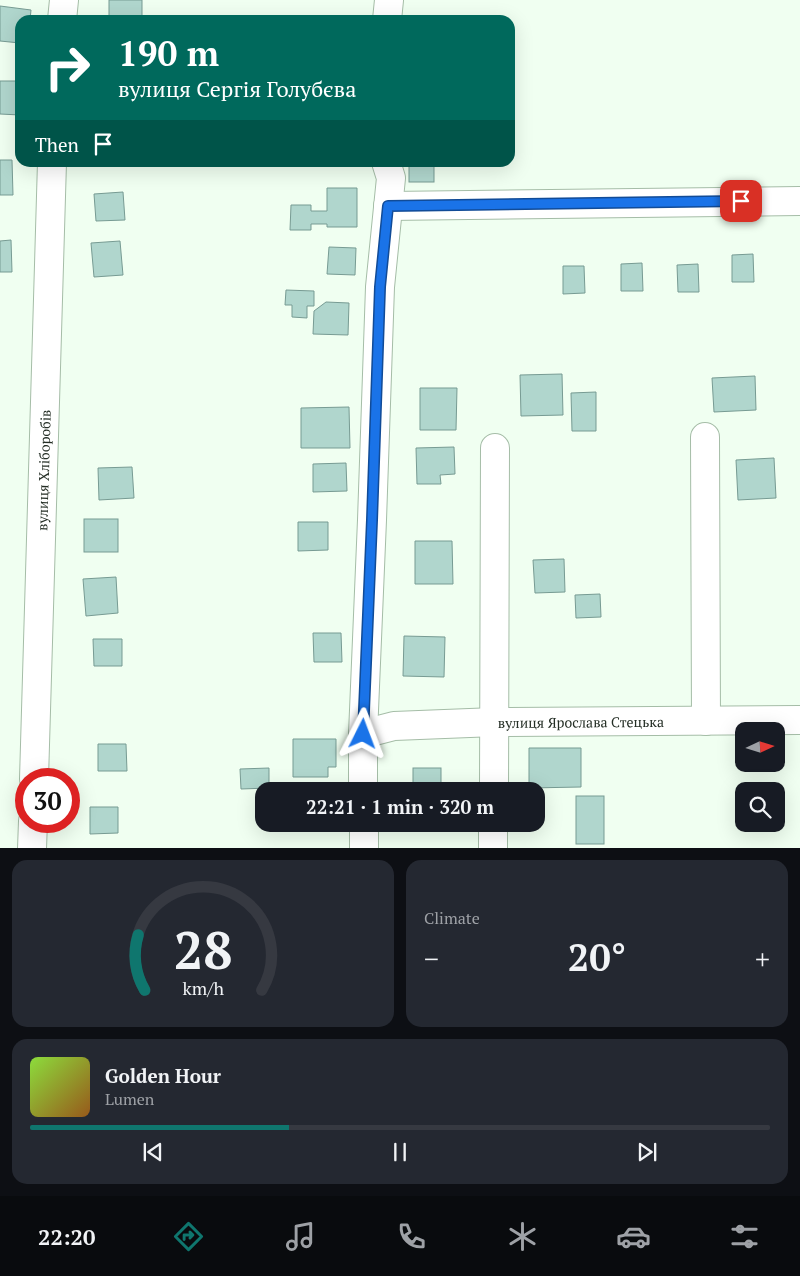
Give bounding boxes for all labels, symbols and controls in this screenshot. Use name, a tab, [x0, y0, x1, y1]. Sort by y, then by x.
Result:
text: 190 m	[118, 30, 219, 76]
icon: right	[35, 35, 100, 100]
text: вулиця Сергія Голубєва	[118, 74, 356, 103]
icon: arrive	[89, 130, 117, 158]
text: Then	[35, 132, 79, 157]
pin	[720, 180, 762, 222]
icon: arrive	[727, 187, 755, 215]
street label: вулиця Хліборобів	[32, 409, 54, 531]
position arrow	[336, 707, 388, 759]
street label: вулиця Ярослава Стецька	[498, 711, 664, 731]
north arrow	[735, 722, 785, 772]
map controls	[735, 722, 785, 832]
speed limit sign: 30	[15, 768, 80, 833]
button: search	[735, 782, 785, 832]
text: 22:21 · 1 min · 320 m	[306, 794, 494, 819]
text: Climate	[424, 907, 480, 929]
text: 28	[174, 915, 232, 984]
text: 20°	[568, 932, 626, 982]
text: −	[424, 940, 439, 977]
text: +	[755, 940, 770, 977]
text: km/h	[182, 976, 224, 1000]
text: Golden Hour	[105, 1063, 221, 1088]
text: Lumen	[105, 1088, 154, 1110]
icon: previous	[139, 1138, 167, 1166]
icon: pause	[386, 1138, 414, 1166]
icon: next	[633, 1138, 661, 1166]
icon: directions	[171, 1219, 206, 1254]
icon: music	[283, 1219, 318, 1254]
icon: phone	[394, 1219, 429, 1254]
icon: climate	[505, 1219, 540, 1254]
icon: car	[616, 1219, 651, 1254]
icon: filters	[727, 1219, 762, 1254]
text: 22:20	[38, 1222, 95, 1251]

